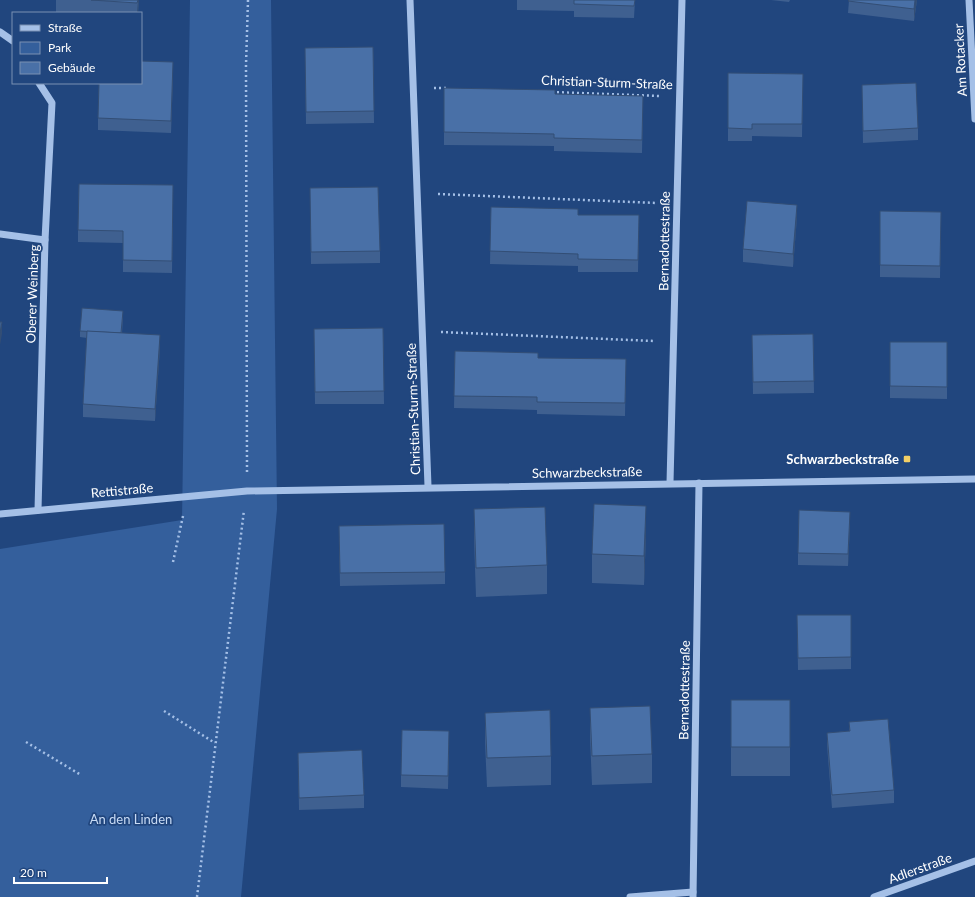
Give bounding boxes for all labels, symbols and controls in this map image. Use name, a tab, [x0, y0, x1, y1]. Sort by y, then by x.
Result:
legend	[12, 12, 142, 84]
text: Straße	[48, 20, 82, 35]
street label: Am Rotacker	[950, 23, 970, 97]
text: Park	[48, 40, 72, 55]
text: Gebäude	[48, 60, 95, 75]
street label: Christian-Sturm-Straße	[541, 72, 673, 92]
street label: Bernadottestraße	[655, 191, 673, 291]
street label: Oberer Weinberg	[22, 244, 42, 344]
street label: Christian-Sturm-Straße	[403, 343, 423, 475]
place label: Schwarzbeckstraße	[786, 451, 899, 467]
marker: Schwarzbeckstraße	[902, 454, 912, 464]
street label: Schwarzbeckstraße	[532, 463, 642, 481]
street label: Rettistraße	[90, 479, 154, 501]
street label: Bernadottestraße	[675, 640, 693, 740]
park label: An den Linden	[90, 811, 172, 827]
street label: Adlerstraße	[886, 849, 954, 887]
scale bar	[14, 859, 107, 885]
text: 20 m	[20, 865, 47, 880]

